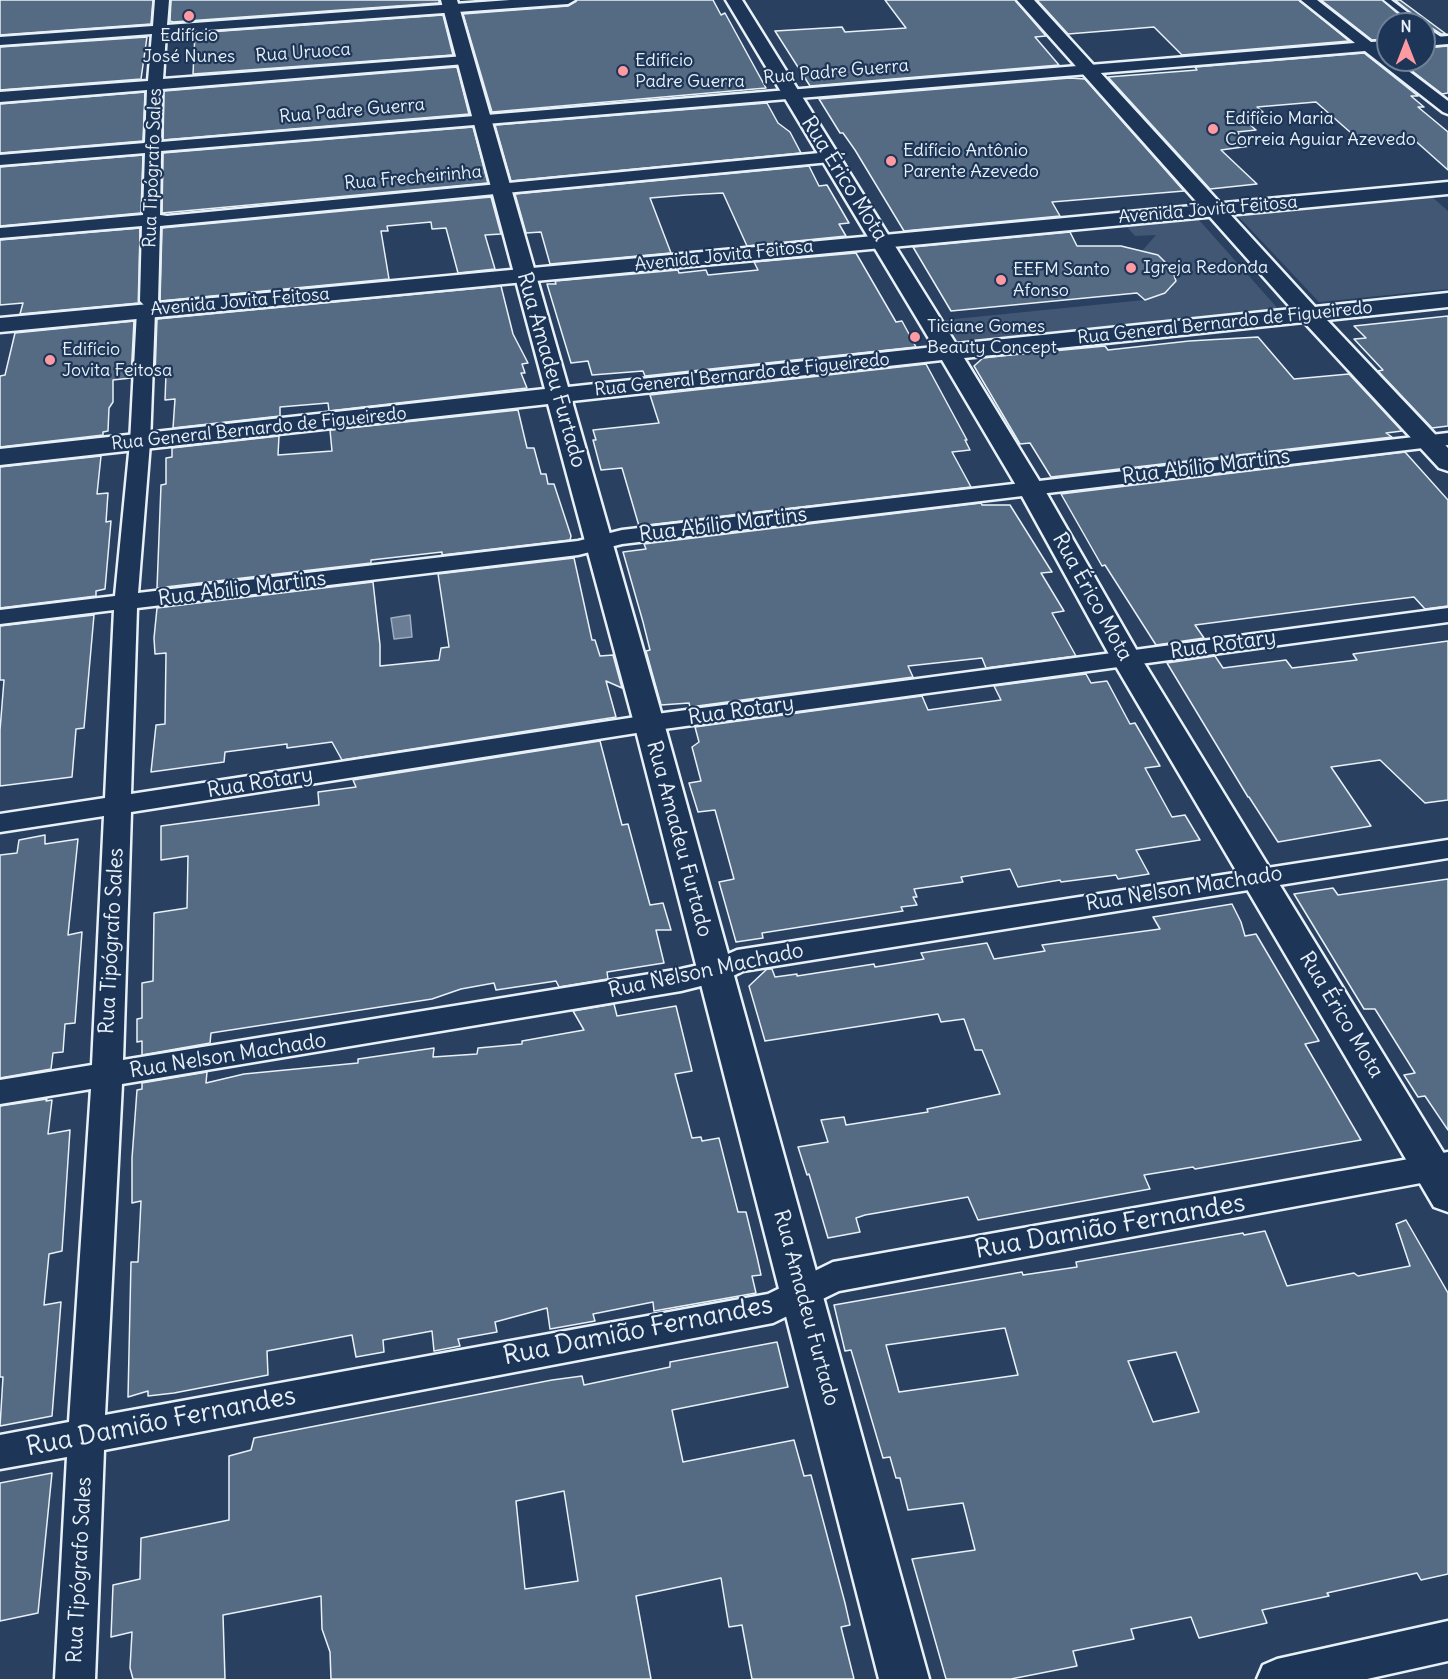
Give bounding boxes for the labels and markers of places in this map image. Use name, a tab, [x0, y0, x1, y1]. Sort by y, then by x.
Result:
marker: Edifício José Nunes	[182, 9, 196, 23]
place label: Edifício José Nunes	[143, 25, 235, 68]
place label: Edifício Padre Guerra	[635, 50, 745, 92]
marker: Edifício Padre Guerra	[616, 64, 630, 78]
place label: Edifício Maria Correia Aguiar Azevedo	[1225, 108, 1416, 150]
marker: Edifício Maria Correia Aguiar Azevedo	[1206, 122, 1220, 136]
place label: Edifício Antônio Parente Azevedo	[903, 140, 1039, 182]
marker: Edifício Antônio Parente Azevedo	[884, 154, 898, 168]
place label: Igreja Redonda	[1143, 257, 1268, 279]
place label: EEFM Santo Afonso	[1013, 259, 1110, 302]
marker: Igreja Redonda	[1124, 261, 1138, 275]
marker: EEFM Santo Afonso	[994, 273, 1008, 287]
place label: Ticiane Gomes Beauty Concept	[927, 316, 1057, 358]
marker: Ticiane Gomes Beauty Concept	[908, 330, 922, 344]
place label: Edifício Jovita Feitosa	[62, 339, 172, 382]
marker: Edifício Jovita Feitosa	[43, 353, 57, 367]

